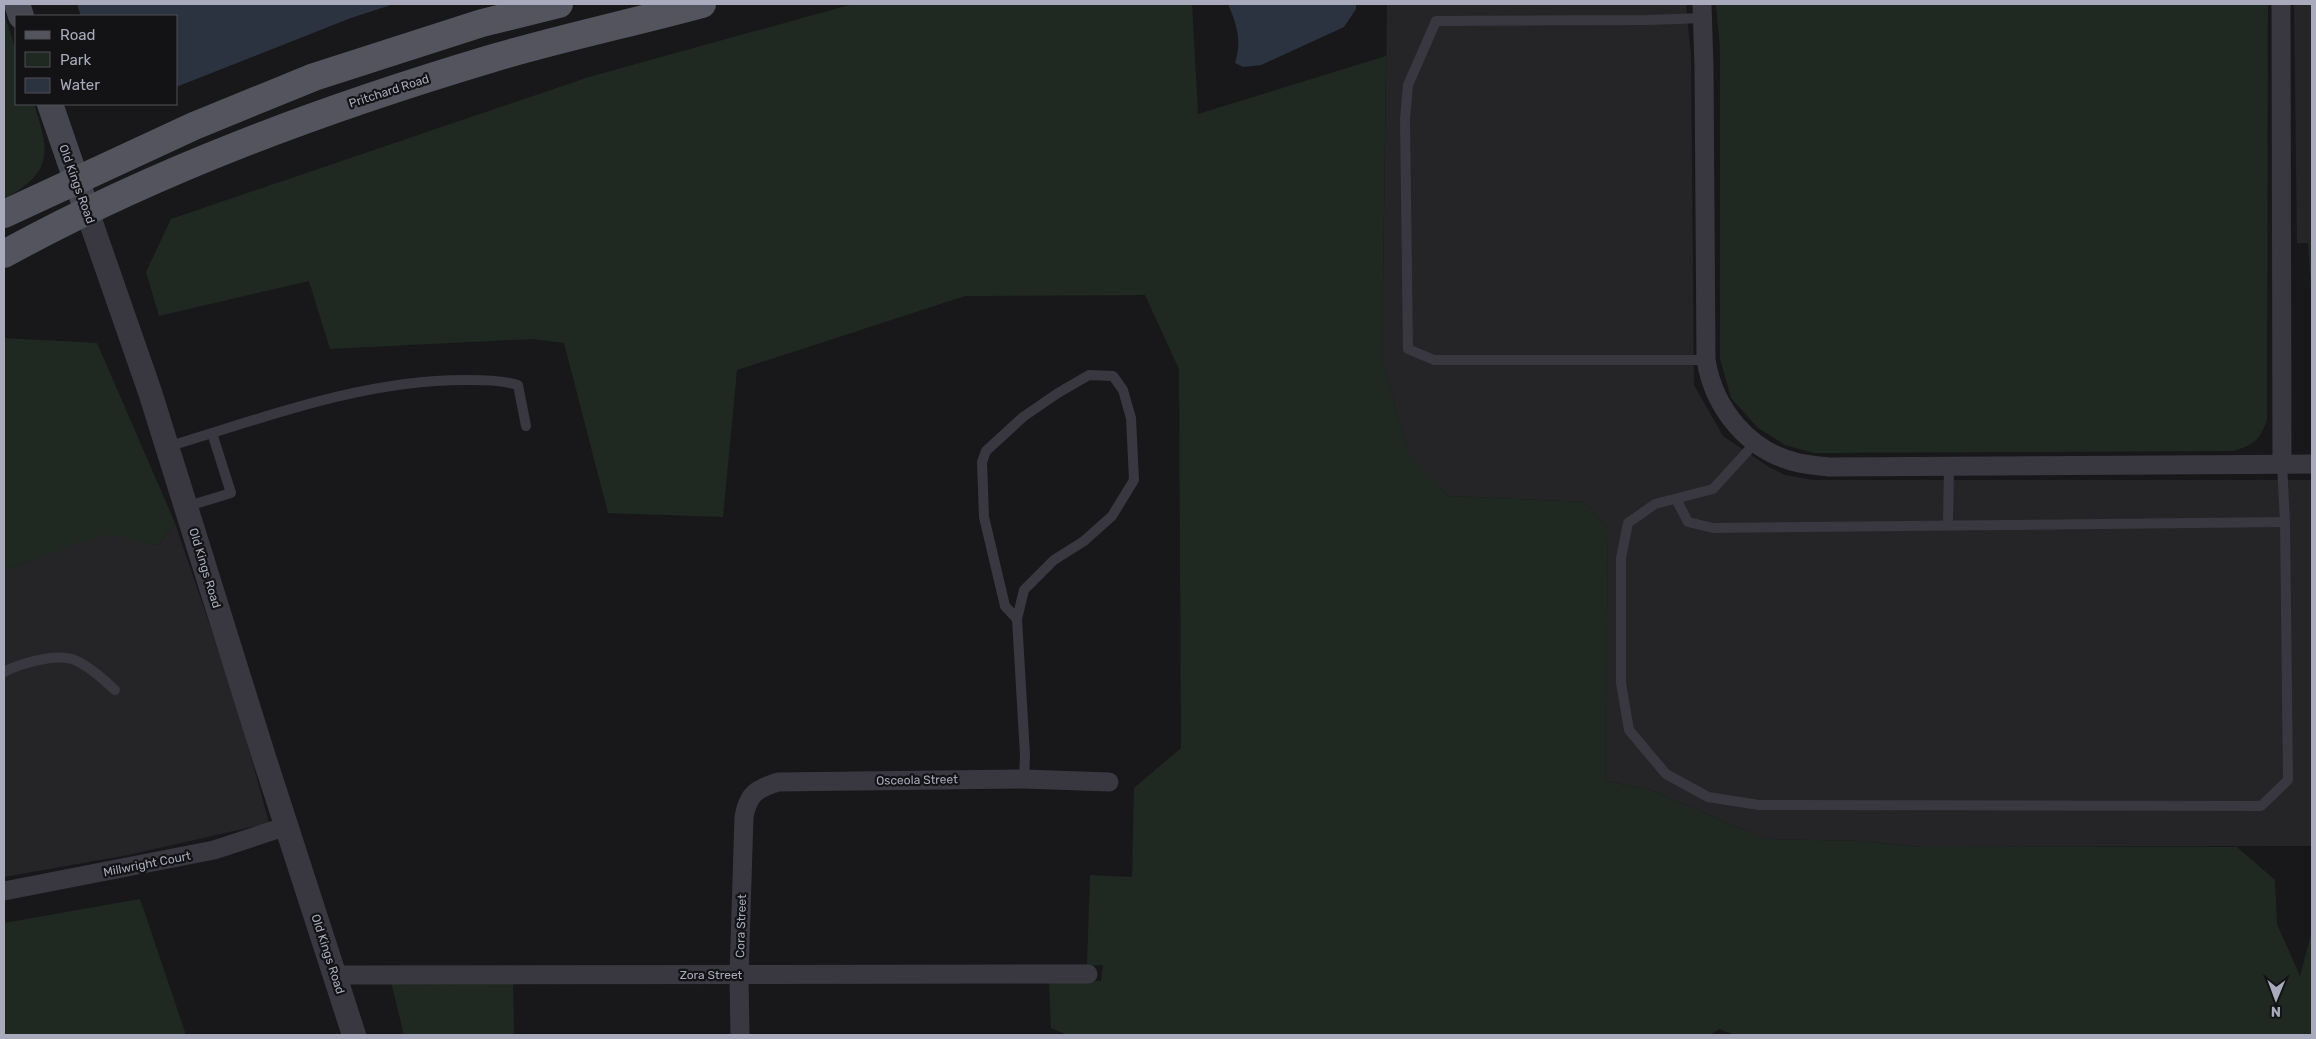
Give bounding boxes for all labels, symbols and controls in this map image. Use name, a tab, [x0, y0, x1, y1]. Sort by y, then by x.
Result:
legend	[15, 15, 178, 105]
text: Road	[60, 26, 96, 44]
text: Park	[60, 51, 91, 69]
street label: Pritchard Road	[347, 71, 431, 111]
text: Water	[60, 76, 100, 94]
street label: Old Kings Road	[56, 143, 98, 225]
street label: Old Kings Road	[186, 526, 224, 610]
street label: Osceola Street	[876, 772, 958, 788]
street label: Millwright Court	[102, 849, 192, 879]
street label: Cora Street	[733, 894, 749, 958]
street label: Old Kings Road	[308, 912, 348, 996]
street label: Zora Street	[680, 968, 743, 982]
north arrow	[2251, 974, 2301, 1024]
text: N	[2271, 1003, 2281, 1020]

